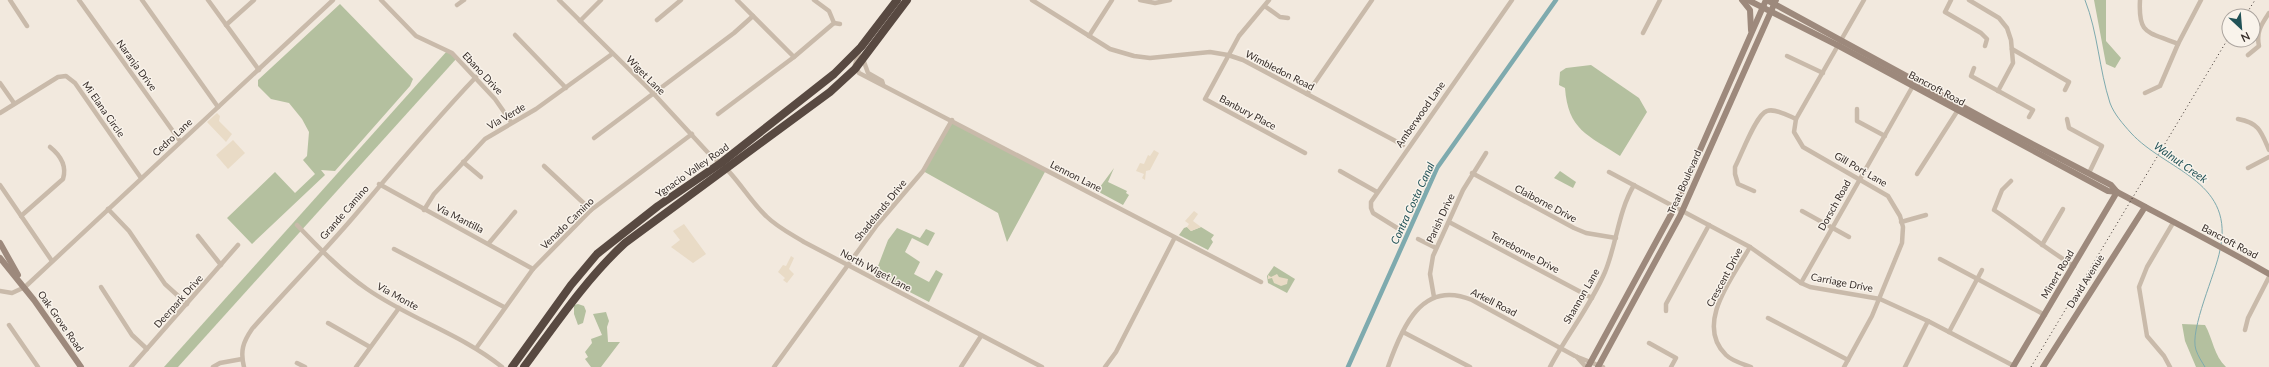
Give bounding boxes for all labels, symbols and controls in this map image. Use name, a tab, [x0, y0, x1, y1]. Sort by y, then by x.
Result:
north arrow	[2221, 8, 2261, 48]
text: N	[2239, 30, 2252, 45]
street label: Naranja Drive	[114, 37, 160, 93]
street label: Wimbledon Road	[1244, 47, 1316, 93]
street label: Ebano Drive	[460, 49, 506, 97]
street label: Wiget Lane	[624, 53, 668, 97]
street label: Bancroft Road	[1907, 68, 1967, 108]
street label: Mi Elana Circle	[80, 79, 128, 139]
street label: Amberwood Lane	[1393, 79, 1447, 149]
street label: Banbury Place	[1218, 92, 1278, 132]
street label: Via Verde	[485, 100, 527, 132]
street label: Cedro Lane	[150, 116, 194, 158]
water label: Walnut Creek	[2152, 139, 2211, 186]
street label: Ygnacio Valley Road	[653, 140, 731, 200]
street label: Treat Boulevard	[1665, 148, 1703, 216]
street label: Gill Port Lane	[1832, 149, 1890, 189]
street label: Lennon Lane	[1048, 158, 1104, 194]
water label: Contra Costa Canal	[1387, 160, 1437, 246]
street label: Shadelands Drive	[851, 177, 909, 243]
street label: Dorsch Road	[1815, 177, 1853, 233]
street label: Grande Camino	[317, 182, 371, 242]
street label: Claiborne Drive	[1513, 182, 1579, 224]
street label: Parish Drive	[1423, 191, 1457, 245]
street label: Venado Camino	[538, 194, 596, 251]
street label: Via Mantilla	[434, 201, 486, 235]
street label: Bancroft Road	[2200, 221, 2260, 261]
street label: Terrebonne Drive	[1488, 229, 1562, 275]
street label: Crescent Drive	[1703, 245, 1745, 309]
street label: North Wiget Lane	[838, 246, 914, 294]
street label: Minert Road	[2038, 248, 2076, 300]
street label: David Avenue	[2064, 252, 2106, 310]
street label: Shannon Lane	[1560, 266, 1602, 326]
street label: Carriage Drive	[1810, 270, 1874, 294]
street label: Deerpark Drive	[151, 272, 205, 330]
street label: Via Monte	[375, 280, 421, 312]
street label: Arkell Road	[1469, 285, 1519, 319]
street label: Oak Grove Road	[36, 288, 86, 354]

